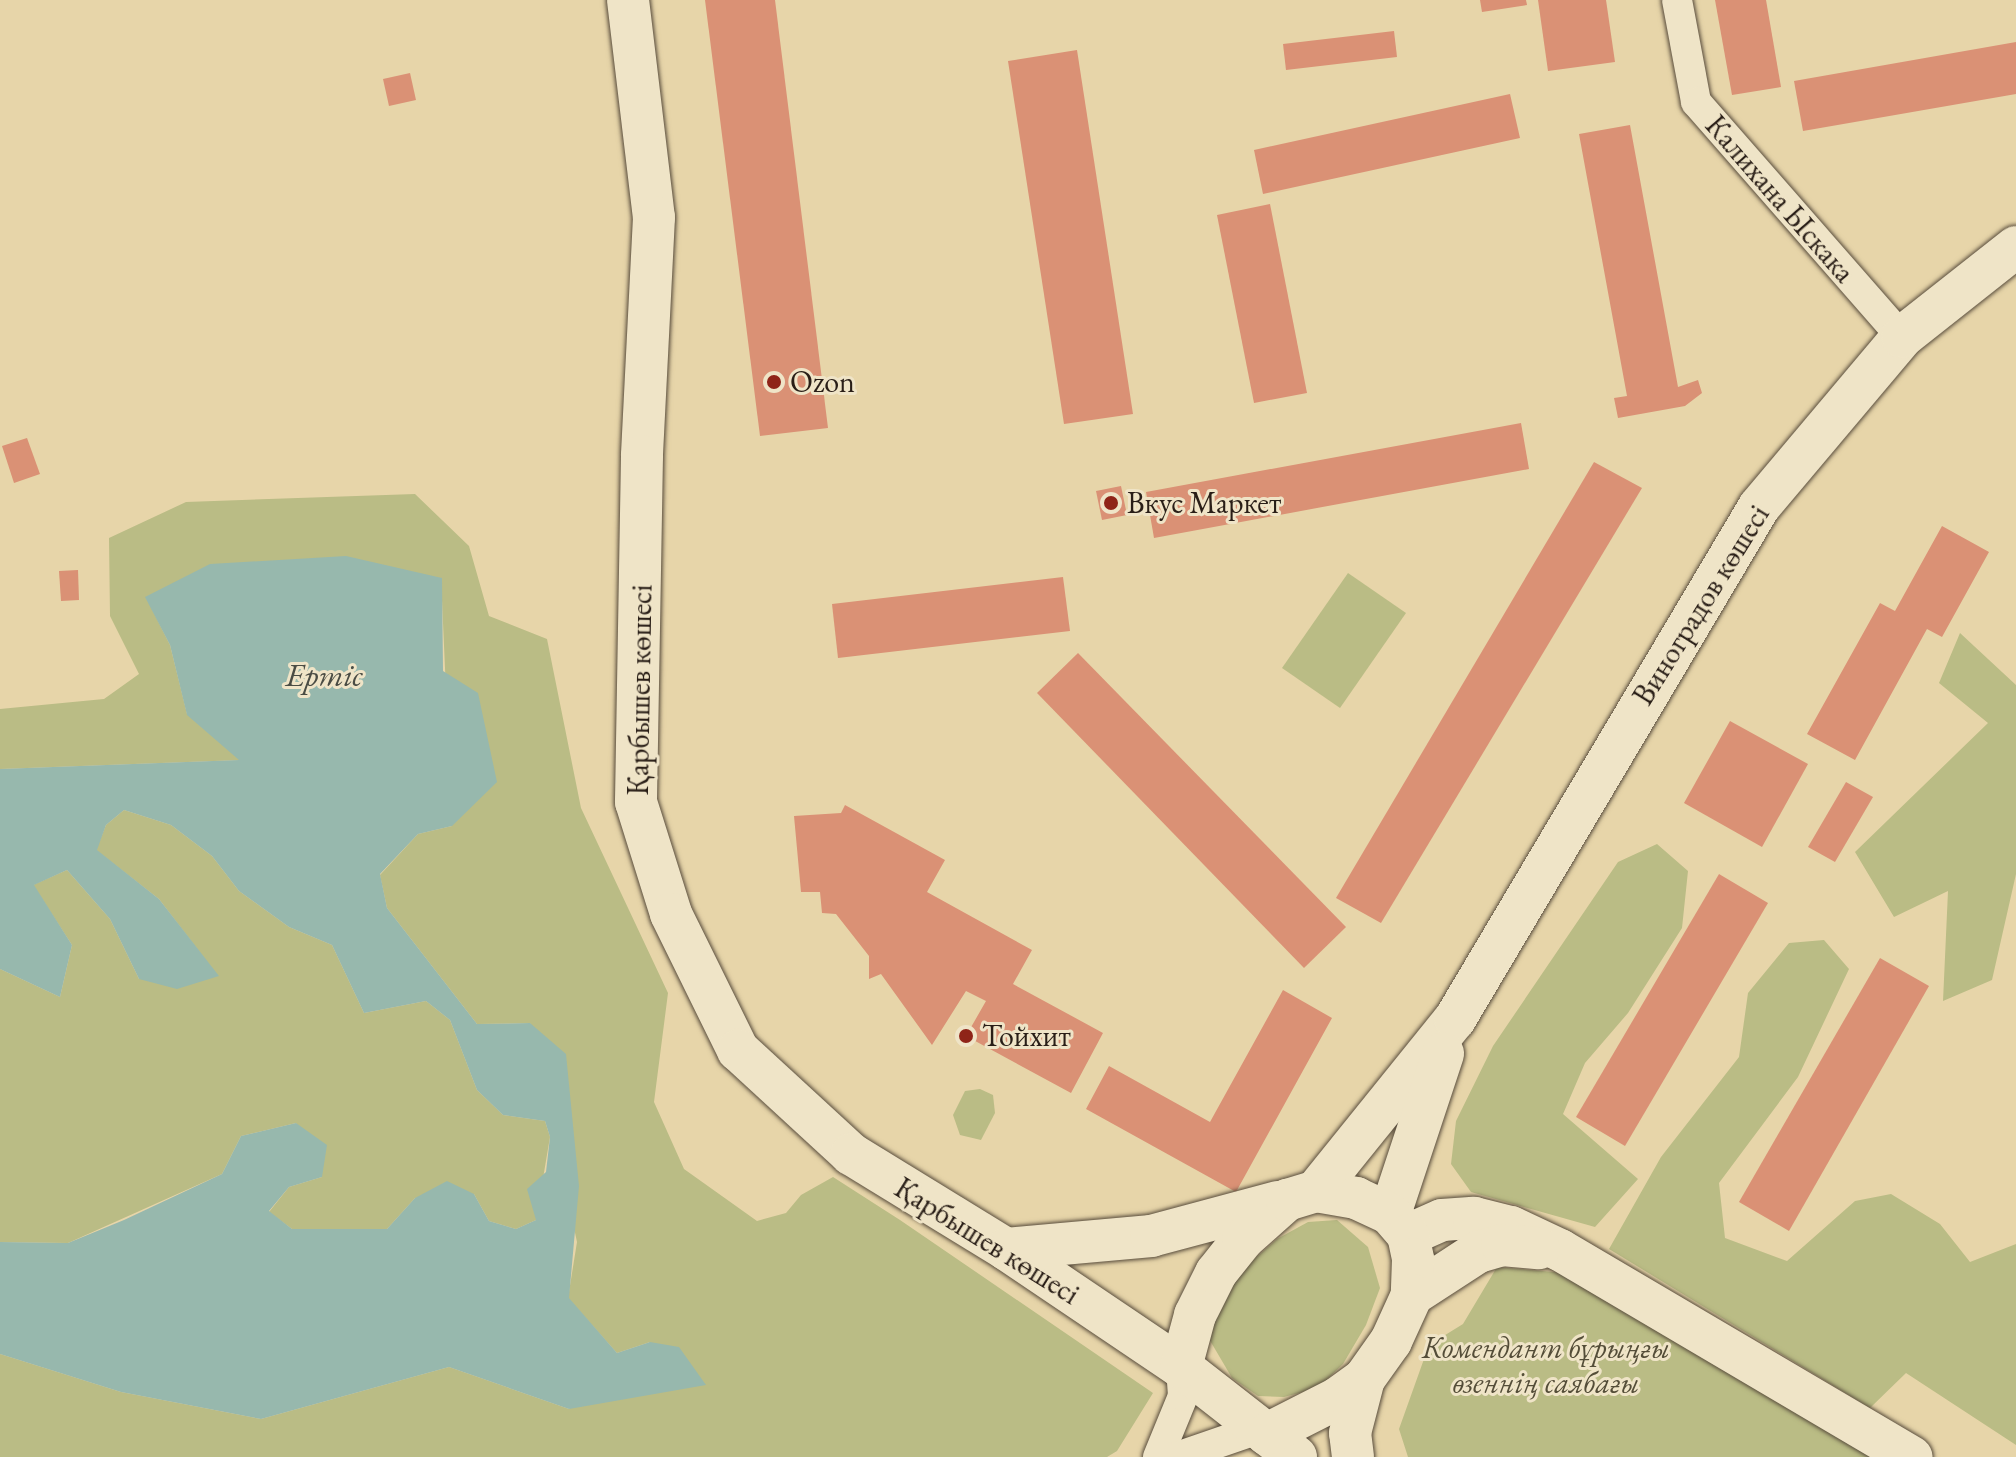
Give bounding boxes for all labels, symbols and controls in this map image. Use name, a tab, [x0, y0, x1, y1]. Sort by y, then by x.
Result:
street label: Калихана Ыскака	[1698, 108, 1862, 290]
place label: Ozon	[790, 364, 855, 400]
marker: Ozon	[765, 373, 783, 391]
place label: Вкус Маркет	[1127, 485, 1281, 521]
marker: Вкус Маркет	[1102, 494, 1120, 512]
street label: Виноградов көшесі	[1625, 498, 1777, 712]
street label: Қарбышев көшесі	[620, 584, 660, 796]
water label: Ертіс	[286, 656, 362, 694]
place label: Тойхит	[982, 1018, 1071, 1054]
marker: Тойхит	[957, 1027, 975, 1045]
street label: Қарбышев көшесі	[888, 1170, 1086, 1312]
park label: Комендант бұрыңғы өзеннің саябағы	[1422, 1330, 1670, 1400]

